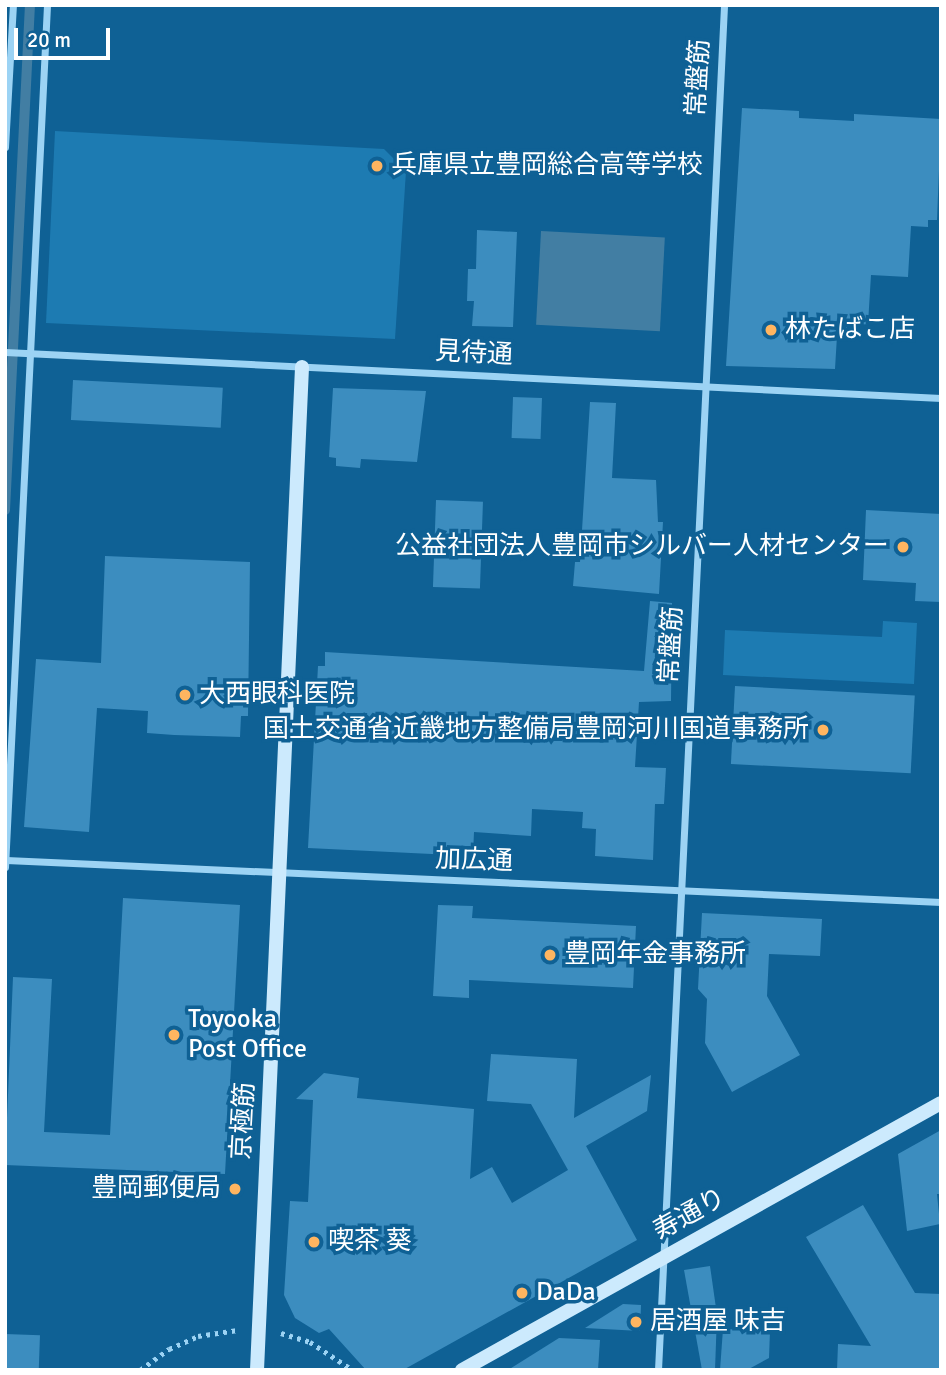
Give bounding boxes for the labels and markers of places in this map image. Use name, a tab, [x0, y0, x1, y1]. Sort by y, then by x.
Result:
place label: 兵庫県立豊岡総合高等学校	[391, 150, 703, 182]
marker: 兵庫県立豊岡総合高等学校	[369, 158, 385, 174]
place label: 林たばこ店	[785, 314, 915, 346]
marker: 林たばこ店	[763, 322, 779, 338]
place label: 公益社団法人豊岡市シルバー人材センター	[395, 531, 889, 563]
marker: 公益社団法人豊岡市シルバー人材センター	[895, 539, 911, 555]
place label: 大西眼科医院	[199, 679, 355, 711]
marker: 大西眼科医院	[177, 687, 193, 703]
place label: 国土交通省近畿地方整備局豊岡河川国道事務所	[263, 714, 809, 746]
marker: 国土交通省近畿地方整備局豊岡河川国道事務所	[815, 722, 831, 738]
place label: 豊岡年金事務所	[564, 939, 746, 971]
marker: 豊岡年金事務所	[542, 947, 558, 963]
place label: Toyooka Post Office	[188, 1004, 307, 1066]
marker: Toyooka Post Office	[166, 1027, 182, 1043]
place label: 豊岡郵便局	[91, 1173, 221, 1205]
marker: 豊岡郵便局	[227, 1181, 243, 1197]
place label: 喫茶 葵	[328, 1226, 412, 1258]
marker: 喫茶 葵	[306, 1234, 322, 1250]
place label: DaDa	[536, 1277, 596, 1309]
marker: DaDa	[514, 1285, 530, 1301]
place label: 居酒屋 味吉	[650, 1306, 786, 1338]
marker: 居酒屋 味吉	[628, 1314, 644, 1330]

